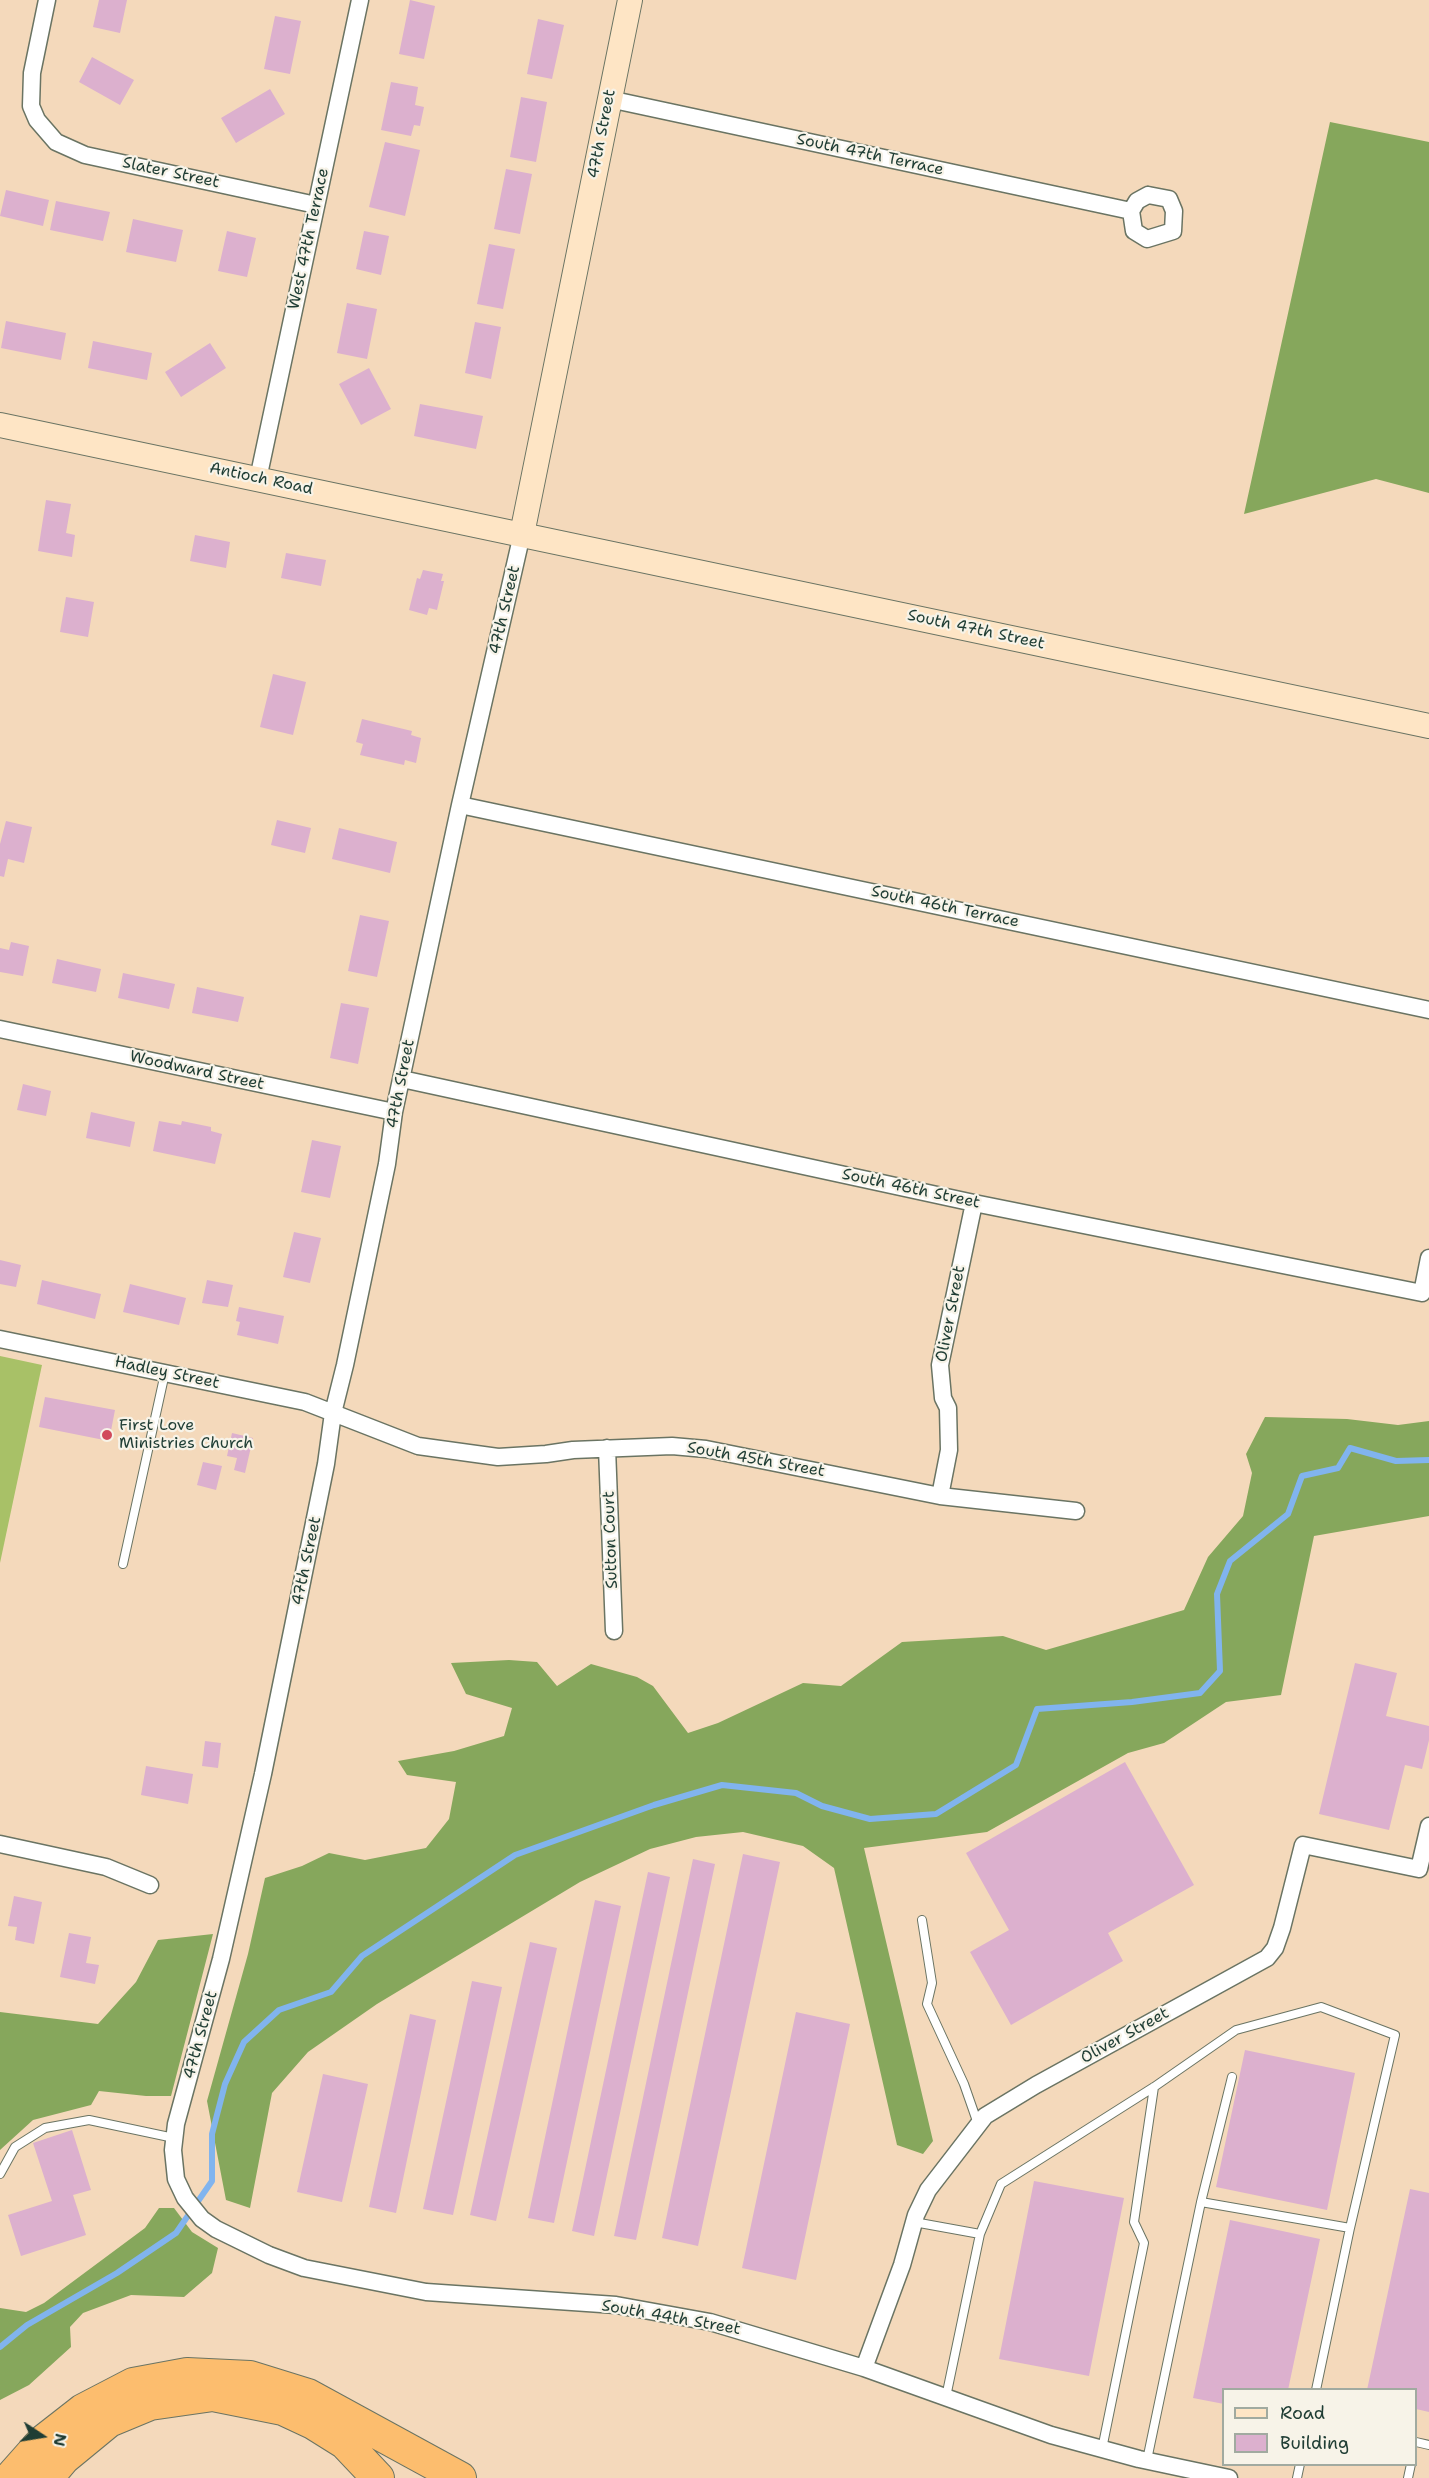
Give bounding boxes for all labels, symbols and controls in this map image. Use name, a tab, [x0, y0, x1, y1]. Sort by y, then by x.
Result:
street label: 47th Street	[584, 88, 620, 180]
street label: South 47th Terrace	[795, 130, 945, 180]
street label: Slater Street	[121, 153, 221, 193]
street label: West 47th Terrace	[285, 167, 333, 311]
street label: Antioch Road	[208, 459, 314, 499]
street label: 47th Street	[485, 564, 525, 656]
street label: South 47th Street	[906, 606, 1046, 654]
street label: South 46th Terrace	[869, 882, 1021, 932]
street label: 47th Street	[383, 1038, 419, 1130]
street label: Woodward Street	[128, 1047, 266, 1095]
street label: South 46th Street	[840, 1165, 982, 1213]
street label: Oliver Street	[932, 1264, 970, 1364]
street label: Hadley Street	[113, 1353, 221, 1393]
place label: First Love Ministries Church	[119, 1416, 253, 1454]
marker: First Love Ministries Church	[100, 1428, 114, 1442]
street label: South 45th Street	[686, 1438, 826, 1482]
street label: Sutton Court	[600, 1491, 622, 1589]
street label: 47th Street	[288, 1515, 326, 1607]
street label: 47th Street	[180, 1989, 222, 2081]
street label: Oliver Street	[1078, 2004, 1172, 2068]
street label: South 44th Street	[600, 2296, 742, 2340]
legend	[1222, 2388, 1417, 2466]
text: Road	[1280, 2401, 1325, 2425]
north arrow	[12, 2406, 72, 2466]
text: N	[49, 2431, 72, 2448]
text: Building	[1280, 2431, 1349, 2455]

